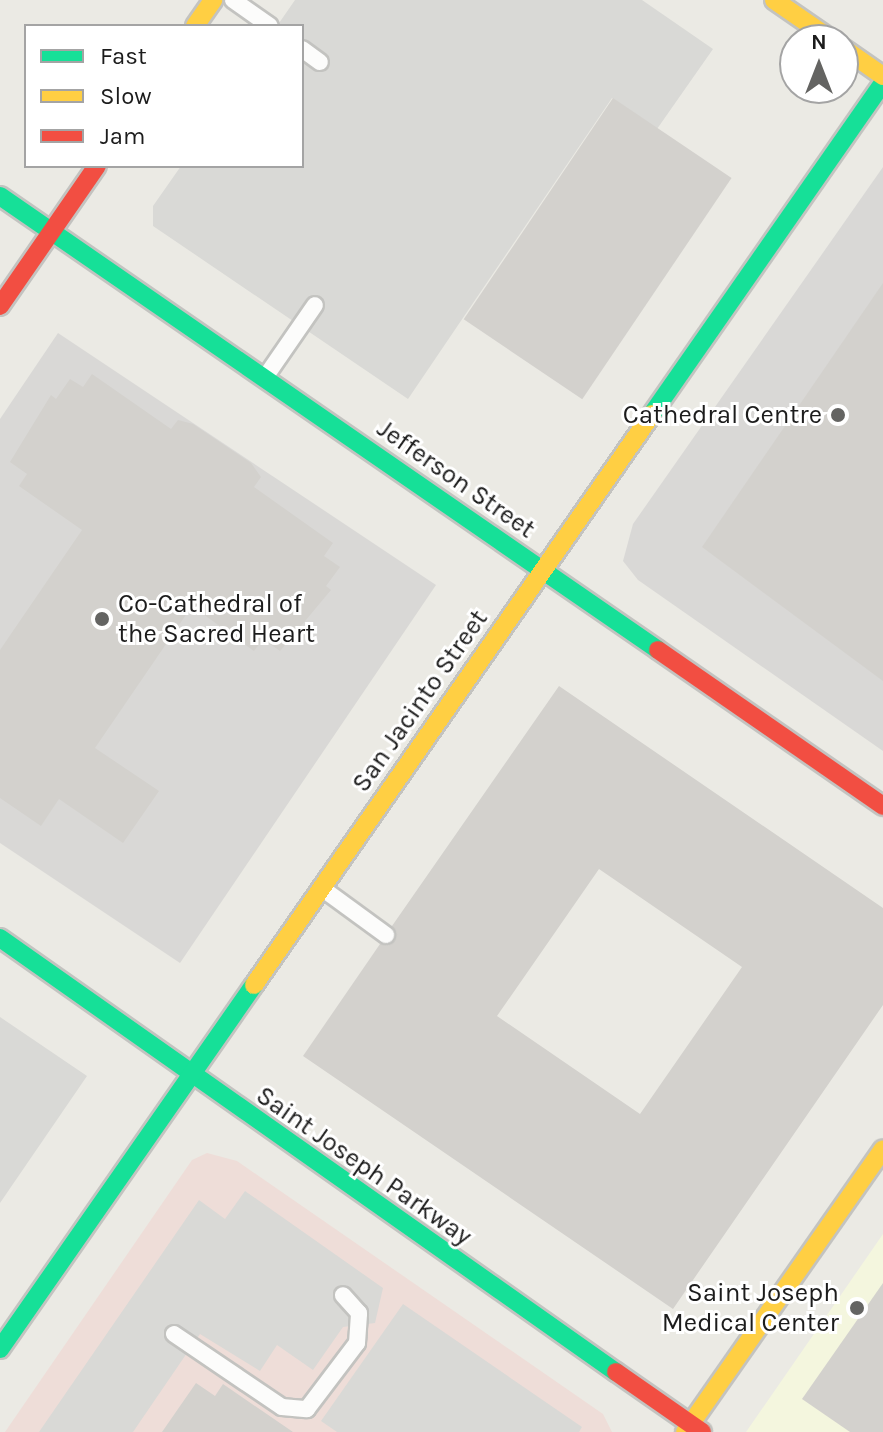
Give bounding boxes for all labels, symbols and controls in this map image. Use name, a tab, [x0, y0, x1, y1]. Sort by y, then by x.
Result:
legend	[24, 24, 304, 168]
north arrow	[779, 24, 859, 104]
text: N	[811, 29, 827, 55]
text: Fast	[100, 42, 147, 70]
text: Slow	[100, 82, 152, 110]
text: Jam	[100, 122, 145, 150]
place label: Cathedral Centre	[623, 399, 822, 431]
marker: Cathedral Centre	[829, 406, 847, 424]
street label: Jefferson Street	[371, 413, 541, 545]
place label: Co-Cathedral of the Sacred Heart	[118, 588, 315, 650]
street label: San Jacinto Street	[346, 604, 494, 798]
marker: Co-Cathedral of the Sacred Heart	[93, 610, 111, 628]
street label: Saint Joseph Parkway	[250, 1080, 478, 1252]
place label: Saint Joseph Medical Center	[662, 1277, 839, 1338]
marker: Saint Joseph Medical Center	[846, 1297, 868, 1319]

